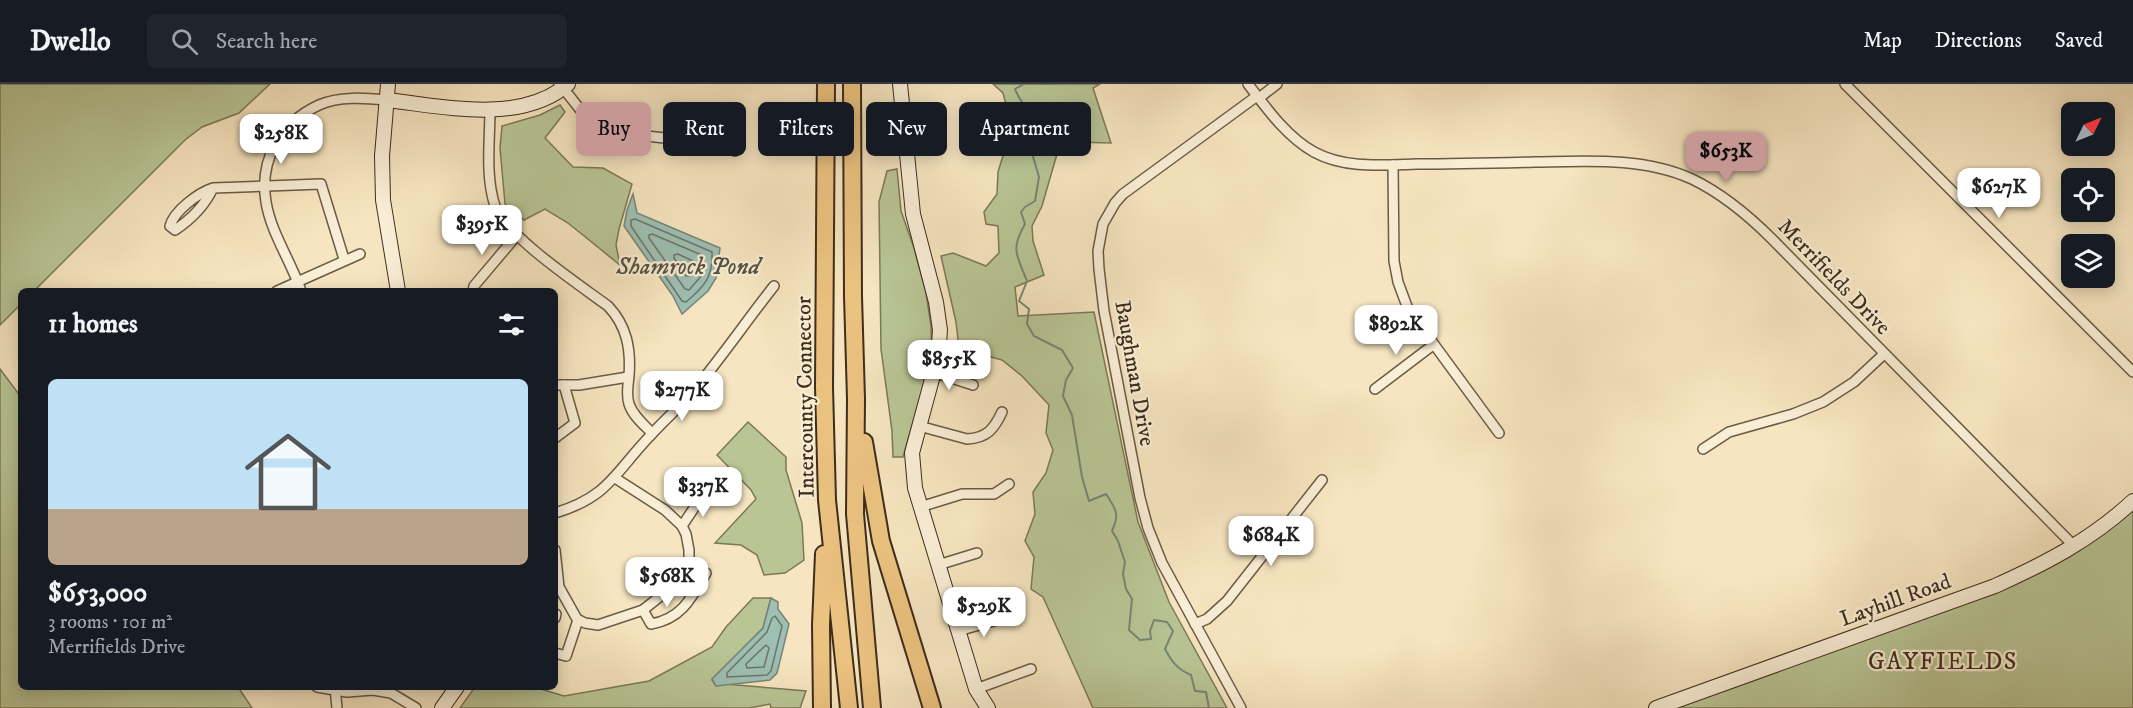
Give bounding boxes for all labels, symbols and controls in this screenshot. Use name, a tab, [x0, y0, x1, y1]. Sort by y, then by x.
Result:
search box	[147, 14, 567, 68]
text: Dwello	[30, 24, 111, 59]
icon: search	[168, 25, 201, 58]
text: Search here	[216, 28, 317, 55]
text: Map	[1863, 28, 1902, 54]
text: Directions	[1935, 28, 2022, 54]
text: Saved	[2055, 28, 2103, 54]
chip: Buy	[576, 102, 651, 156]
chip: Rent	[663, 102, 746, 156]
chip: Filters	[758, 102, 854, 156]
chip: New	[866, 102, 947, 156]
chip: Apartment	[959, 102, 1091, 156]
north arrow	[2061, 102, 2115, 156]
map controls	[2061, 102, 2115, 288]
pin: $258K	[239, 114, 323, 165]
text: $258K	[254, 121, 308, 146]
pin: $653K	[1684, 132, 1768, 183]
text: $653K	[1700, 139, 1752, 164]
pin: $627K	[1957, 168, 2041, 219]
button: locate	[2061, 168, 2115, 222]
text: $627K	[1971, 175, 2027, 200]
pin: $395K	[440, 205, 524, 256]
text: $395K	[456, 212, 508, 237]
street label: Merrifields Drive	[1772, 213, 1896, 341]
button: layers	[2061, 234, 2115, 288]
water label: Shamrock Pond	[615, 252, 763, 282]
street label: Intercounty Connector	[790, 295, 821, 498]
street label: Baughman Drive	[1108, 298, 1161, 448]
pin: $892K	[1354, 305, 1438, 356]
text: 11 homes	[48, 308, 138, 341]
icon: filters	[495, 308, 528, 341]
text: $892K	[1369, 312, 1423, 337]
pin: $855K	[907, 340, 991, 391]
text: $855K	[922, 347, 976, 372]
pin: $277K	[640, 371, 724, 422]
text: $277K	[654, 378, 710, 403]
icon: home	[234, 418, 342, 526]
pin: $337K	[661, 467, 745, 518]
text: $337K	[678, 474, 728, 499]
pin: $684K	[1229, 516, 1313, 567]
text: $684K	[1243, 523, 1299, 548]
pin: $568K	[625, 557, 709, 608]
text: $568K	[639, 564, 695, 589]
street label: Layhill Road	[1836, 568, 1955, 633]
text: $653,000	[48, 577, 147, 610]
pin: $529K	[942, 587, 1026, 638]
text: $529K	[957, 594, 1011, 619]
text: 3 rooms · 101 m²	[48, 610, 172, 635]
text: Merrifields Drive	[48, 635, 185, 660]
district label: GAYFIELDS	[1868, 647, 2018, 677]

